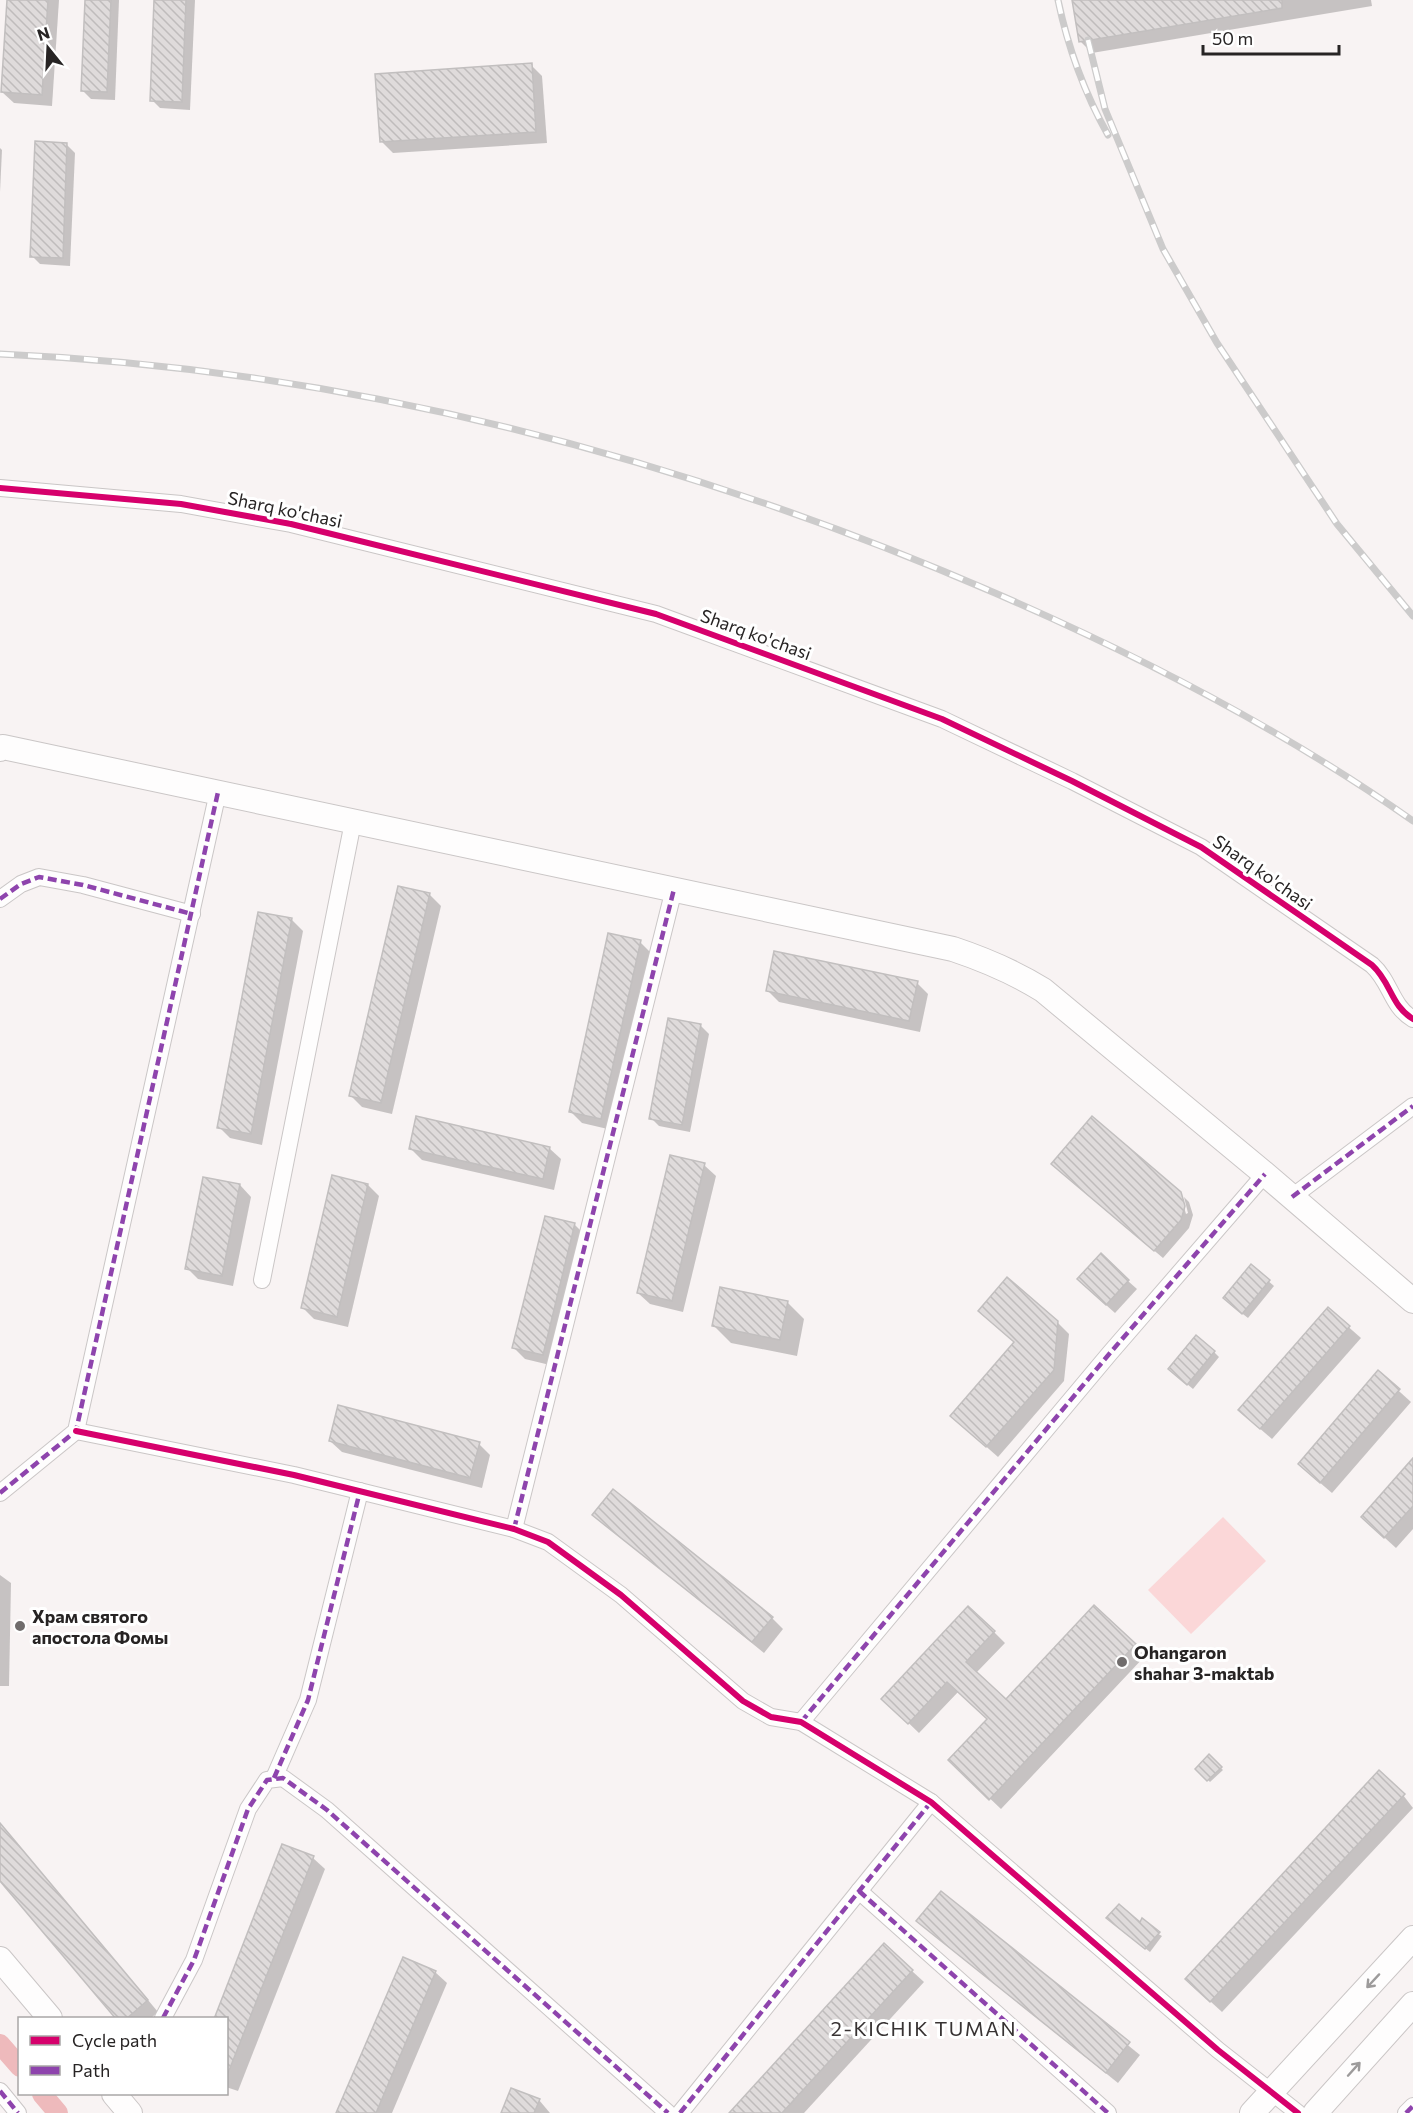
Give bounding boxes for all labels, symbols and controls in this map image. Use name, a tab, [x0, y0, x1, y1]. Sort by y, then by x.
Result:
north arrow	[18, 18, 78, 78]
scale bar	[1203, 18, 1340, 56]
text: N	[35, 22, 52, 44]
text: 50 m	[1212, 27, 1253, 49]
street label: Sharq ko'chasi	[226, 486, 344, 532]
street label: Sharq ko'chasi	[698, 604, 814, 664]
street label: Sharq ko'chasi	[1209, 830, 1317, 914]
place label: Храм святого апостола Фомы	[32, 1605, 168, 1648]
marker: Храм святого апостола Фомы	[13, 1619, 27, 1633]
place label: Ohangaron shahar 3-maktab	[1134, 1641, 1275, 1684]
marker: Ohangaron shahar 3-maktab	[1115, 1655, 1129, 1669]
one-way arrow	[1366, 1973, 1380, 1988]
district label: 2-KICHIK TUMAN	[831, 2016, 1017, 2040]
legend	[18, 2017, 228, 2095]
text: Cycle path	[72, 2029, 157, 2051]
text: Path	[72, 2059, 110, 2081]
one-way arrow	[1347, 2062, 1361, 2077]

